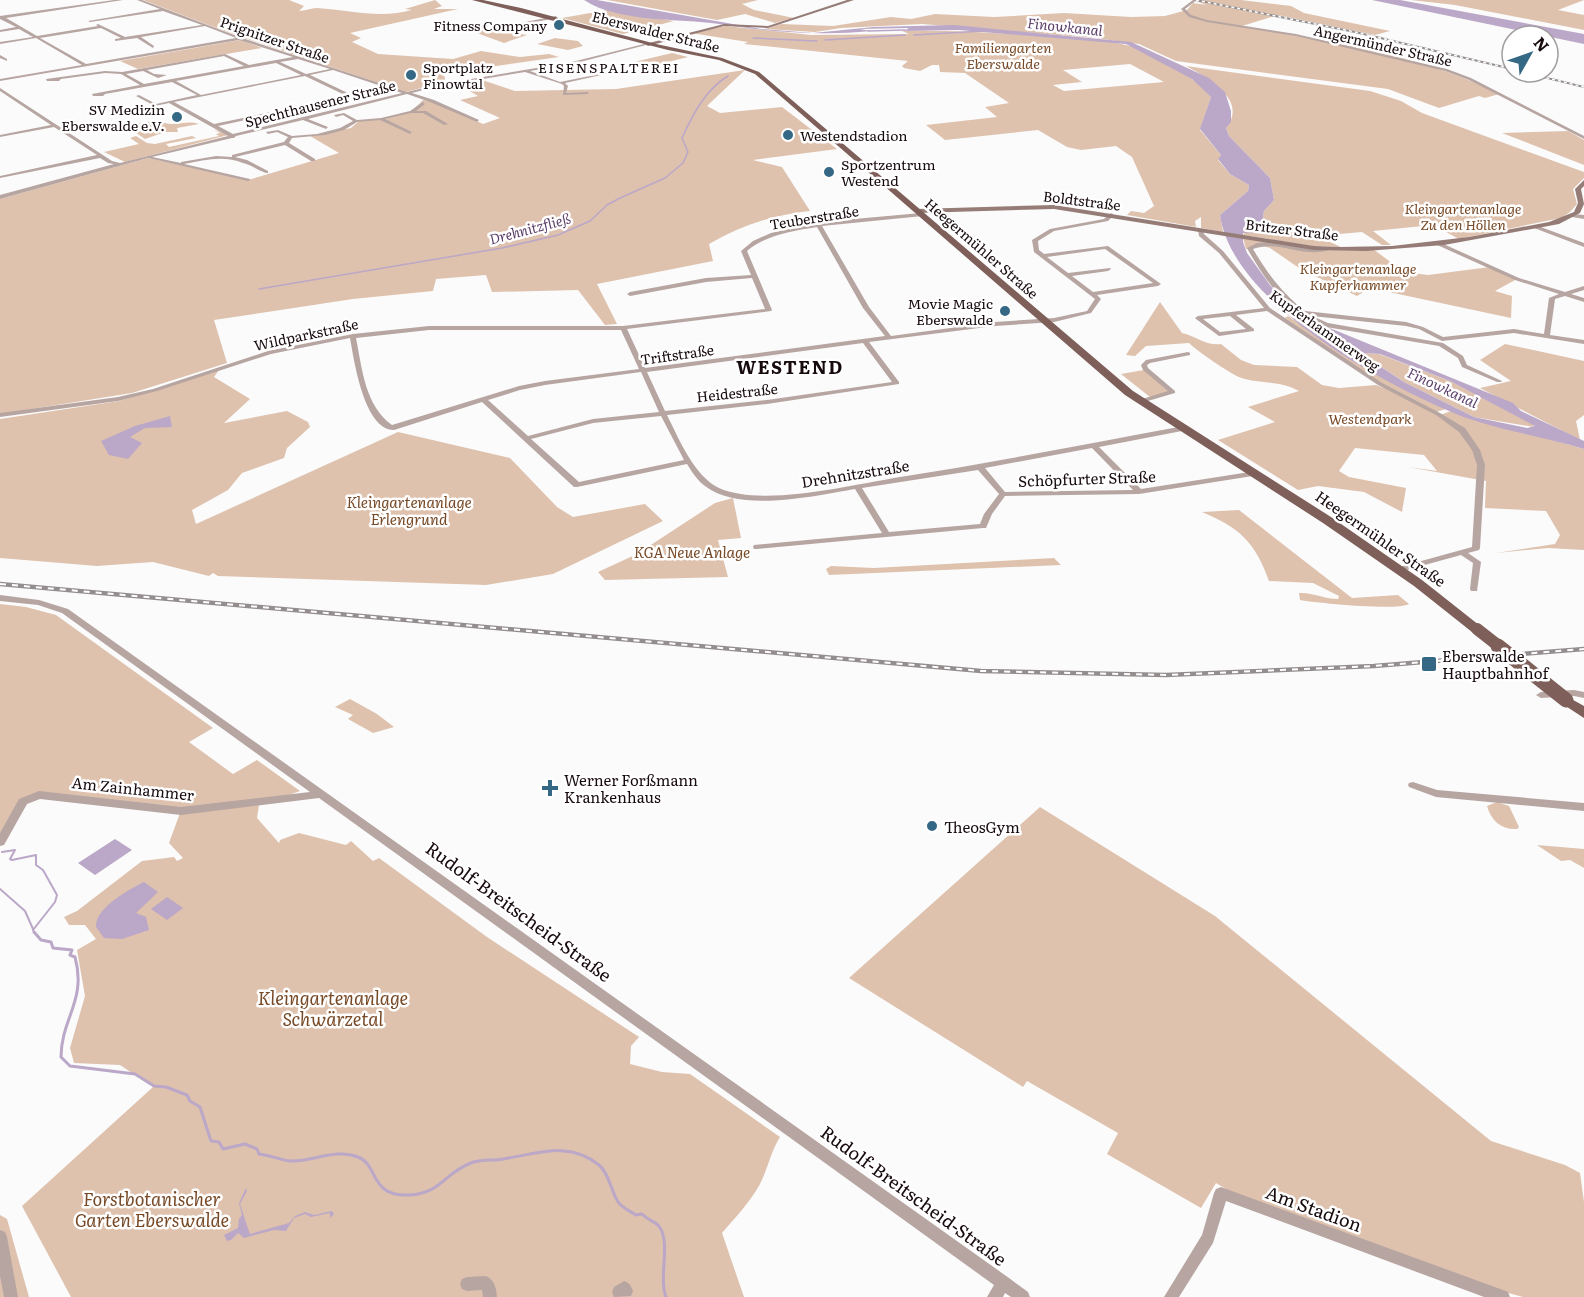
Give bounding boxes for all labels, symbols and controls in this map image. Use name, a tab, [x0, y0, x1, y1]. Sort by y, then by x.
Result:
street label: Eberswalder Straße	[590, 5, 722, 57]
street label: Prignitzer Straße	[218, 11, 332, 67]
water label: Finowkanal	[1026, 12, 1104, 40]
place label: Fitness Company	[433, 15, 548, 35]
marker: Fitness Company	[552, 18, 566, 32]
street label: Angermünder Straße	[1312, 19, 1454, 71]
north arrow	[1500, 24, 1560, 84]
text: N	[1529, 31, 1556, 57]
park label: Familiengarten Eberswalde	[954, 37, 1052, 73]
place label: Sportplatz Finowtal	[423, 57, 493, 93]
district label: EISENSPALTEREI	[538, 57, 680, 77]
marker: Sportplatz Finowtal	[404, 68, 418, 82]
street label: Spechthausener Straße	[243, 75, 397, 131]
place label: SV Medizin Eberswalde e.V.	[61, 99, 165, 135]
marker: SV Medizin Eberswalde e.V.	[170, 110, 184, 124]
place label: Westendstadion	[800, 125, 907, 145]
marker: Westendstadion	[781, 128, 795, 142]
place label: Sportzentrum Westend	[841, 154, 936, 190]
marker: Sportzentrum Westend	[822, 165, 836, 179]
street label: Boldtstraße	[1042, 185, 1122, 215]
street label: Heegermühler Straße	[921, 193, 1043, 303]
park label: Kleingartenanlage Zu den Höllen	[1405, 198, 1522, 234]
street label: Teuberstraße	[768, 200, 860, 234]
water label: Drehnitzfließ	[487, 207, 573, 249]
street label: Britzer Straße	[1244, 213, 1340, 245]
park label: Kleingartenanlage Kupferhammer	[1300, 258, 1417, 294]
street label: Kupferhammerweg	[1266, 284, 1384, 376]
place label: Movie Magic Eberswalde	[907, 293, 993, 329]
marker: Movie Magic Eberswalde	[998, 304, 1012, 318]
street label: Wildparkstraße	[252, 313, 360, 355]
street label: Triftstraße	[639, 339, 715, 369]
district label: WESTEND	[736, 353, 844, 380]
water label: Finowkanal	[1405, 362, 1482, 412]
street label: Heidestraße	[695, 378, 779, 406]
park label: Westendpark	[1328, 408, 1412, 428]
street label: Drehnitzstraße	[799, 453, 911, 493]
street label: Schöpfurter Straße	[1018, 464, 1157, 492]
street label: Heegermühler Straße	[1311, 484, 1451, 592]
park label: Kleingartenanlage Erlengrund	[346, 490, 472, 530]
park label: KGA Neue Anlage	[634, 540, 750, 563]
place label: Eberswalde Hauptbahnhof	[1442, 644, 1549, 684]
marker: Eberswalde Hauptbahnhof	[1420, 655, 1438, 673]
place label: Werner Forßmann Krankenhaus	[564, 768, 698, 808]
street label: Am Zainhammer	[71, 770, 195, 806]
marker: Werner Forßmann Krankenhaus	[541, 779, 559, 797]
place label: TheosGym	[944, 815, 1020, 838]
marker: TheosGym	[925, 819, 939, 833]
street label: Rudolf-Breitscheid-Straße	[420, 834, 618, 988]
park label: Kleingartenanlage Schwärzetal	[258, 984, 408, 1032]
street label: Rudolf-Breitscheid-Straße	[815, 1118, 1013, 1272]
street label: Am Stadion	[1262, 1178, 1366, 1238]
park label: Forstbotanischer Garten Eberswalde	[75, 1185, 229, 1233]

